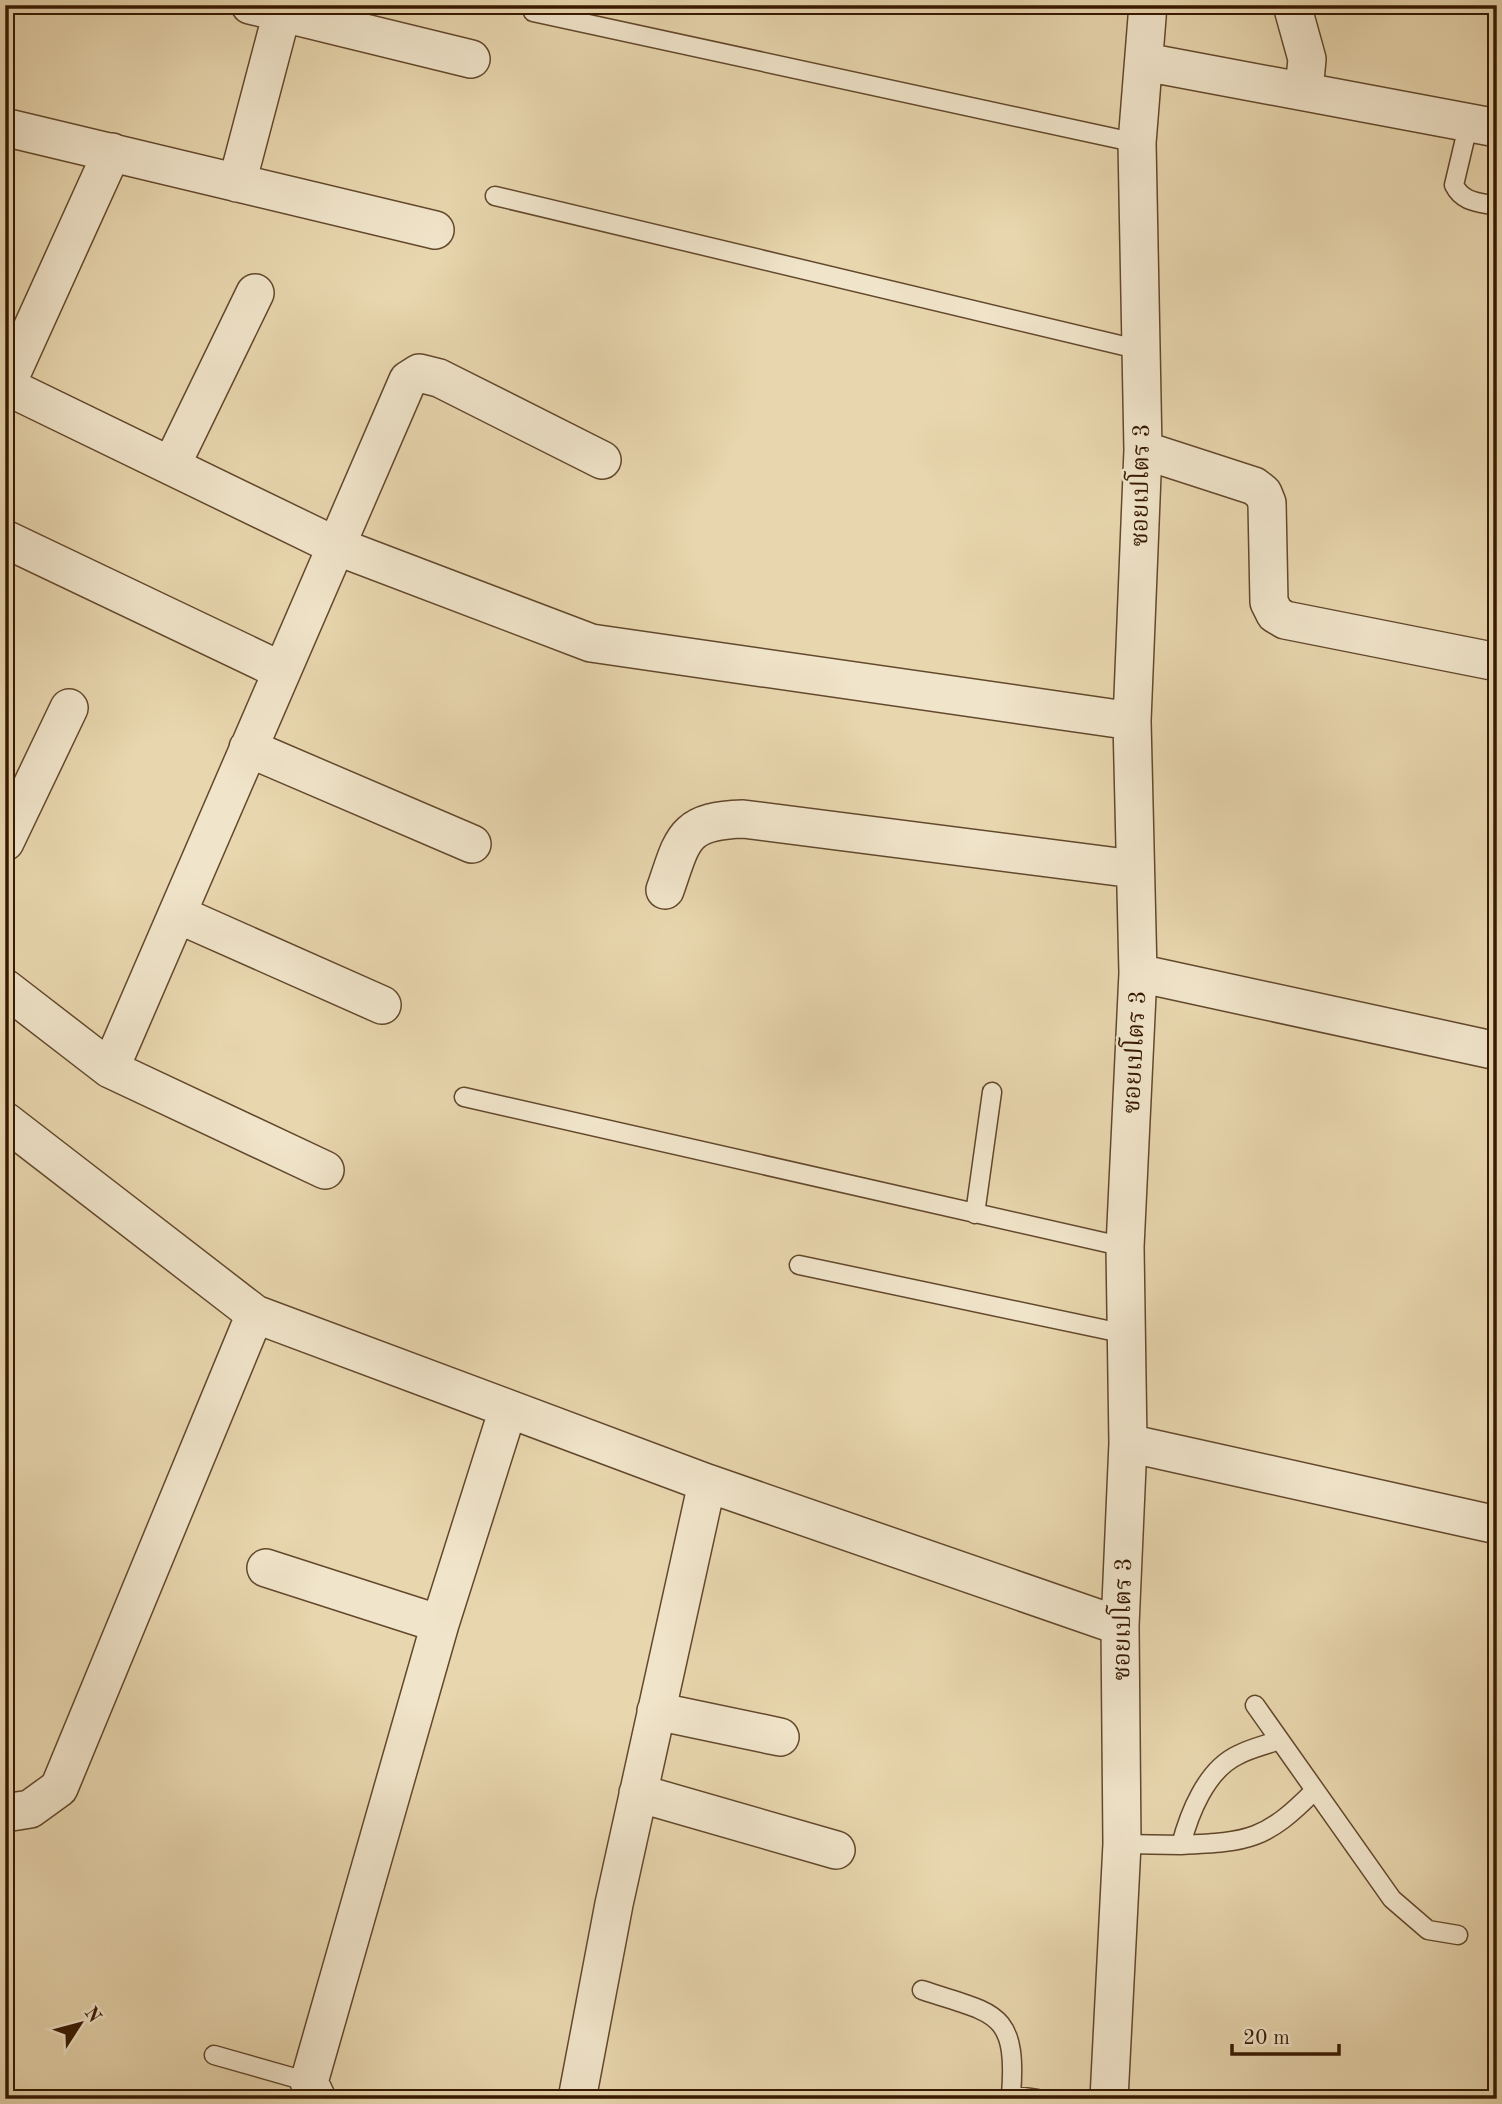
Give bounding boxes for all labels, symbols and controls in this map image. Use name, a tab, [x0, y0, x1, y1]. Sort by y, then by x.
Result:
street label: ซอยเปโตร 3	[1121, 423, 1155, 547]
street label: ซอยเปโตร 3	[1113, 990, 1151, 1114]
street label: ซอยเปโตร 3	[1103, 1557, 1137, 1681]
north arrow	[46, 1988, 116, 2058]
text: N	[80, 2004, 104, 2027]
scale bar	[1232, 2013, 1339, 2057]
text: 20 m	[1243, 2028, 1290, 2049]

